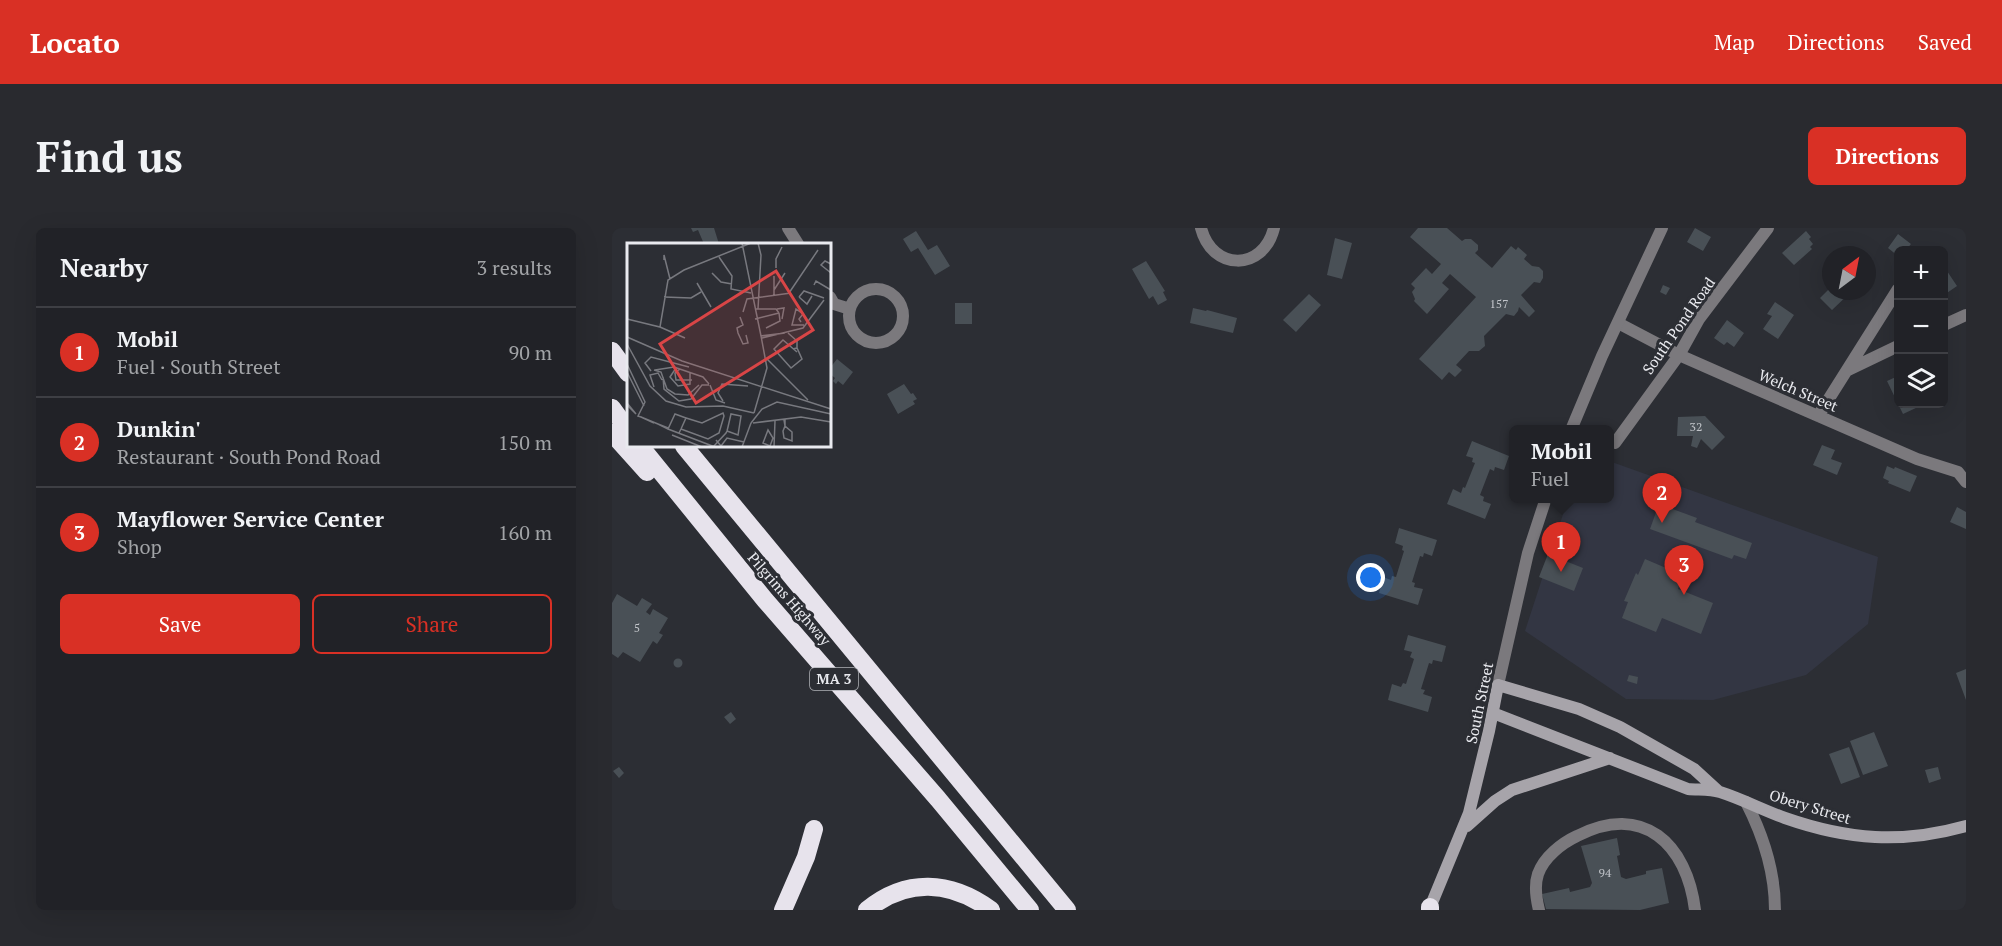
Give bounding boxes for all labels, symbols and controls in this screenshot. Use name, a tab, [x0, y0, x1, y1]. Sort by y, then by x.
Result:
text: Locato	[30, 24, 120, 61]
text: Map	[1714, 28, 1755, 56]
text: Directions	[1788, 28, 1885, 56]
text: Saved	[1918, 28, 1972, 56]
button: Directions	[1808, 127, 1966, 185]
text: Find us	[36, 128, 183, 184]
inset map	[627, 243, 831, 447]
north arrow	[1822, 246, 1876, 300]
map controls	[1894, 246, 1948, 408]
button: +	[1894, 246, 1948, 300]
text: Nearby	[60, 250, 148, 284]
text: 3 results	[477, 254, 552, 281]
street label: South Pond Road	[1637, 273, 1719, 378]
house number: 157	[1489, 296, 1509, 311]
button: −	[1894, 300, 1948, 354]
text: Mobil	[117, 324, 178, 353]
text: 1	[74, 339, 85, 366]
text: 90 m	[509, 339, 552, 366]
text: Fuel · South Street	[117, 353, 281, 380]
button: layers	[1894, 354, 1948, 408]
street label: Welch Street	[1756, 364, 1842, 416]
text: Dunkin'	[117, 414, 201, 443]
house number: 32	[1690, 419, 1702, 434]
popup	[1509, 425, 1614, 503]
text: 2	[74, 429, 85, 456]
text: 150 m	[498, 429, 552, 456]
text: Mobil	[1531, 436, 1592, 465]
text: Restaurant · South Pond Road	[117, 443, 381, 470]
text: Fuel	[1531, 465, 1569, 492]
pin: 2	[1642, 474, 1682, 523]
text: Mayflower Service Center	[117, 504, 384, 533]
text: 3	[74, 519, 85, 546]
text: 160 m	[498, 519, 552, 546]
pin: 1	[1542, 522, 1580, 572]
text: Shop	[117, 533, 162, 560]
pin: 3	[1664, 546, 1704, 595]
street label: Pilgrims Highway	[744, 547, 836, 650]
your location	[1356, 563, 1385, 592]
button: Save	[60, 594, 300, 654]
button: Share	[312, 594, 552, 654]
house number: 5	[634, 620, 640, 635]
street label: South Street	[1461, 660, 1498, 745]
road number: MA 3	[810, 668, 858, 690]
street label: Obery Street	[1767, 784, 1854, 828]
house number: 94	[1599, 865, 1612, 880]

